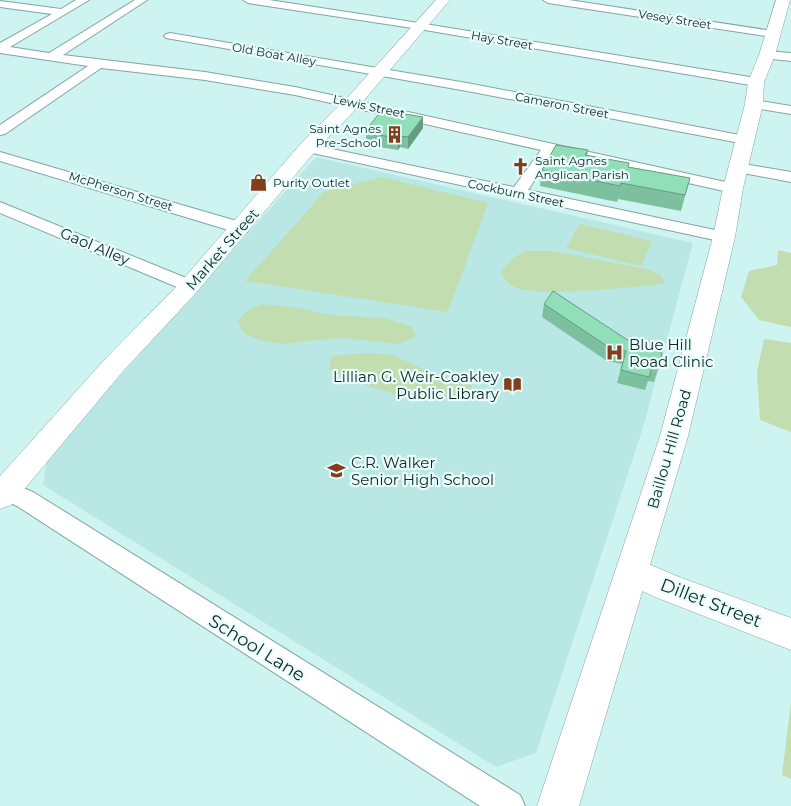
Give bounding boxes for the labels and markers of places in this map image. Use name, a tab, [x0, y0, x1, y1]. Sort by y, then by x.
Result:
place label: Saint Agnes Pre-School	[309, 121, 381, 150]
building icon: Saint Agnes Pre-School	[385, 125, 405, 145]
place label: Saint Agnes Anglican Parish	[535, 153, 629, 182]
church icon: Saint Agnes Anglican Parish	[511, 157, 531, 177]
shop icon: Purity Outlet	[249, 172, 269, 192]
place label: Purity Outlet	[273, 175, 350, 190]
place label: Blue Hill Road Clinic	[629, 335, 713, 371]
hospital icon: Blue Hill Road Clinic	[605, 343, 625, 363]
place label: Lillian G. Weir-Coakley Public Library	[333, 367, 500, 403]
library icon: Lillian G. Weir-Coakley Public Library	[503, 375, 523, 395]
place label: C.R. Walker Senior High School	[351, 453, 494, 489]
school or university icon: C.R. Walker Senior High School	[327, 461, 347, 481]

